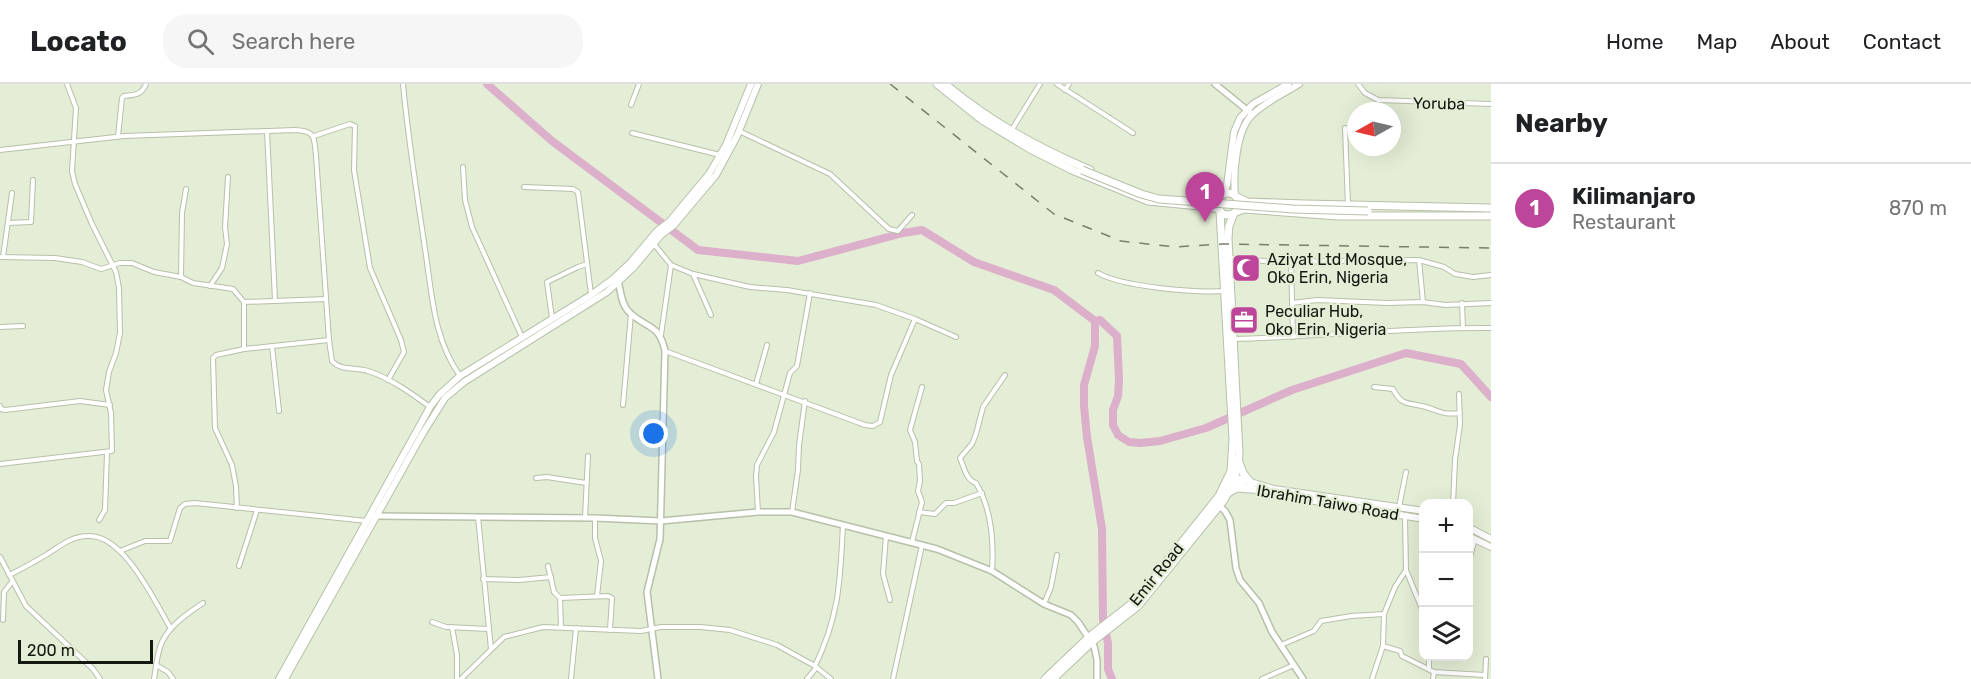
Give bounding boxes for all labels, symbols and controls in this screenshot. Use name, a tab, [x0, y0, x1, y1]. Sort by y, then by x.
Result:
search box	[163, 14, 583, 68]
text: Locato	[30, 25, 127, 58]
icon: search	[184, 25, 217, 58]
text: Search here	[232, 28, 355, 55]
text: Home	[1606, 29, 1663, 54]
text: Map	[1696, 29, 1737, 54]
text: About	[1770, 29, 1830, 54]
text: Contact	[1863, 29, 1941, 54]
street label: Yoruba	[1413, 94, 1465, 113]
north arrow	[1347, 102, 1401, 156]
text: Nearby	[1515, 108, 1608, 139]
pin: 1	[1186, 172, 1224, 222]
text: Kilimanjaro	[1572, 183, 1696, 210]
text: 1	[1530, 196, 1539, 220]
text: 870 m	[1889, 196, 1947, 220]
text: Restaurant	[1572, 210, 1676, 234]
place label: Aziyat Ltd Mosque, Oko Erin, Nigeria	[1267, 250, 1407, 287]
mosque icon: Aziyat Ltd Mosque, Oko Erin, Nigeria	[1230, 252, 1262, 284]
place label: Peculiar Hub, Oko Erin, Nigeria	[1265, 302, 1386, 339]
office icon: Peculiar Hub, Oko Erin, Nigeria	[1228, 304, 1260, 336]
your location	[639, 419, 668, 448]
street label: Ibrahim Taiwo Road	[1255, 481, 1401, 524]
map controls	[1419, 499, 1473, 661]
button: +	[1419, 499, 1473, 553]
street label: Emir Road	[1125, 539, 1187, 610]
button: −	[1419, 553, 1473, 607]
button: layers	[1419, 607, 1473, 661]
scale bar	[18, 637, 153, 664]
text: 200 m	[27, 641, 75, 660]

